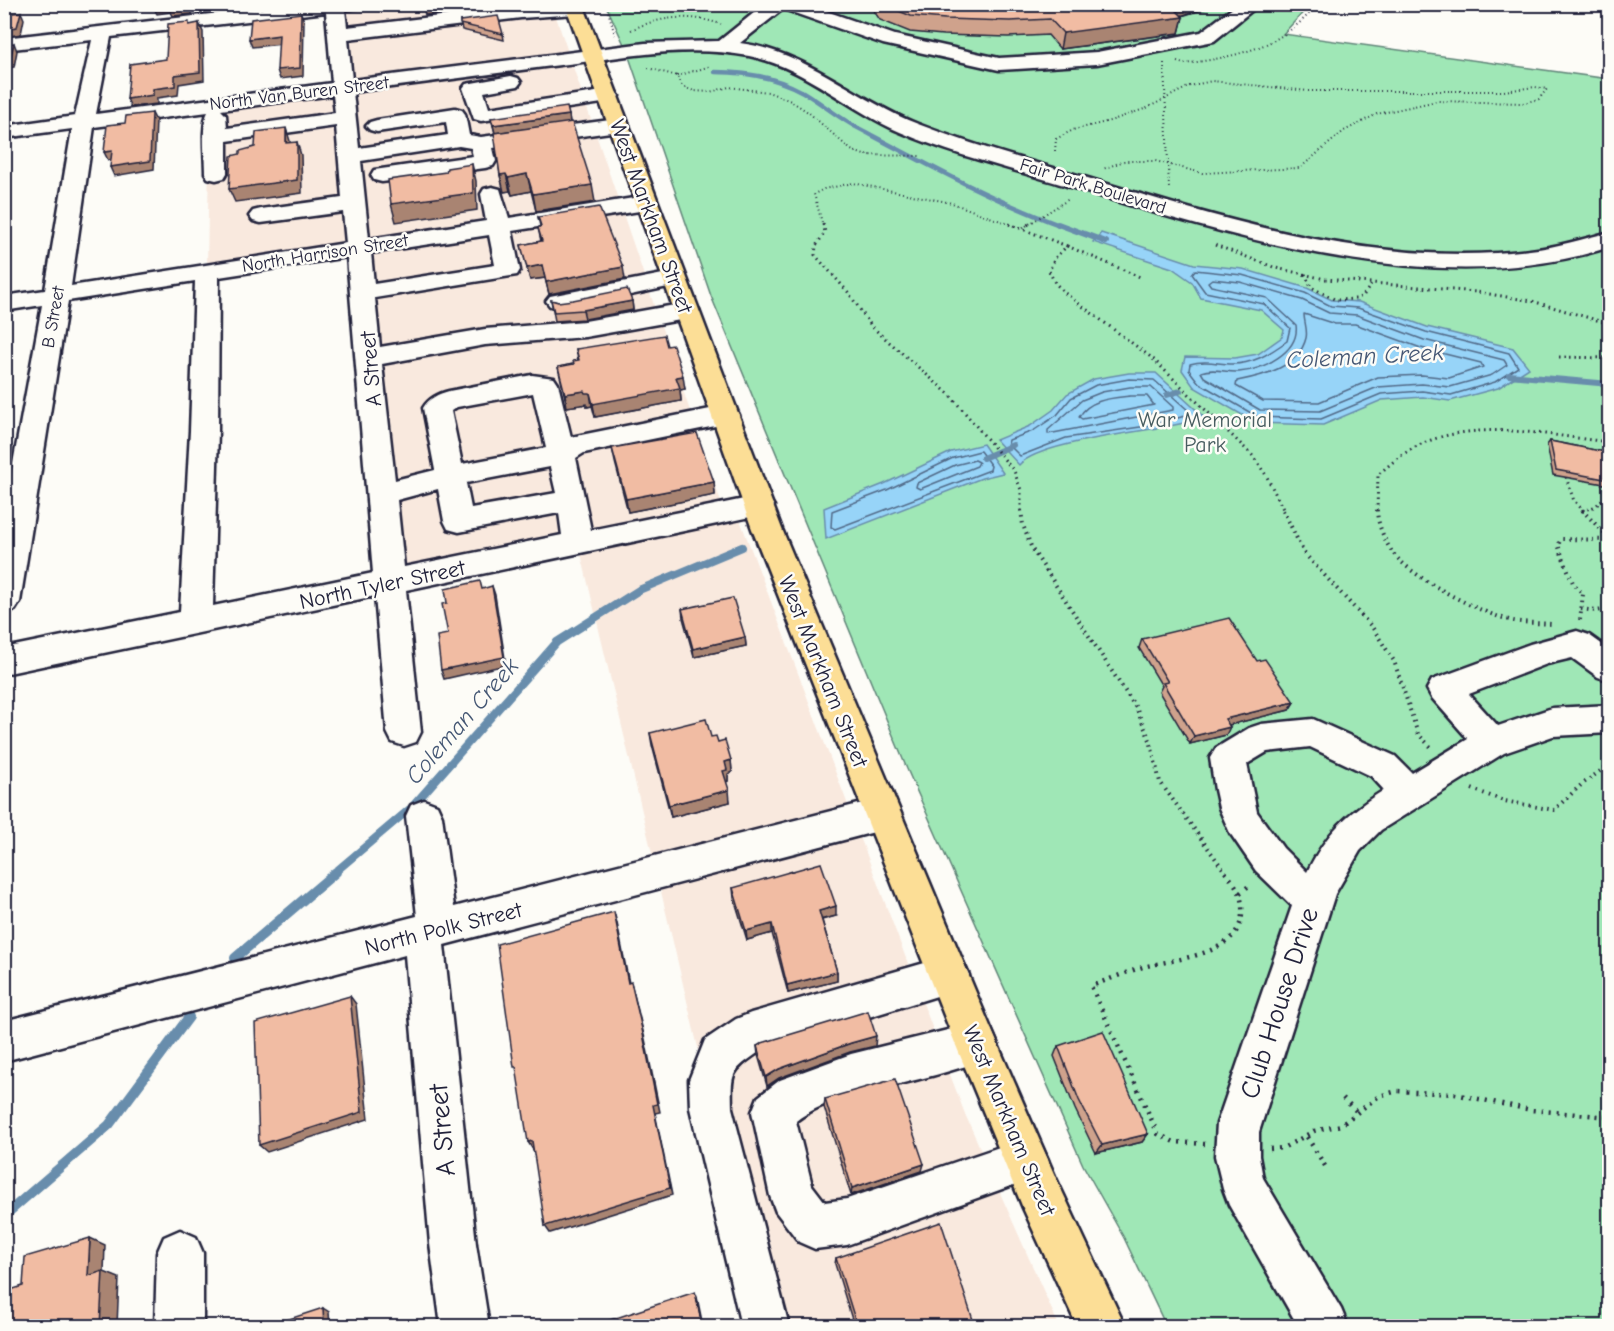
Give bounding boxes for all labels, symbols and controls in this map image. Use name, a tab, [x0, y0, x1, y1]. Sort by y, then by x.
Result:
street label: North Van Buren Street	[208, 72, 391, 115]
street label: West Markham Street	[604, 116, 698, 317]
street label: Fair Park Boulevard	[1017, 154, 1169, 219]
street label: North Harrison Street	[240, 230, 411, 277]
street label: B Street	[38, 284, 69, 350]
street label: A Street	[355, 330, 387, 408]
water label: Coleman Creek	[1286, 338, 1445, 374]
park label: War Memorial Park	[1138, 407, 1272, 458]
street label: North Tyler Street	[297, 555, 468, 615]
street label: West Markham Street	[773, 572, 874, 772]
water label: Coleman Creek	[400, 652, 525, 790]
street label: North Polk Street	[362, 897, 525, 961]
street label: Club House Drive	[1234, 904, 1325, 1103]
street label: West Markham Street	[957, 1021, 1061, 1220]
street label: A Street	[423, 1081, 462, 1177]

